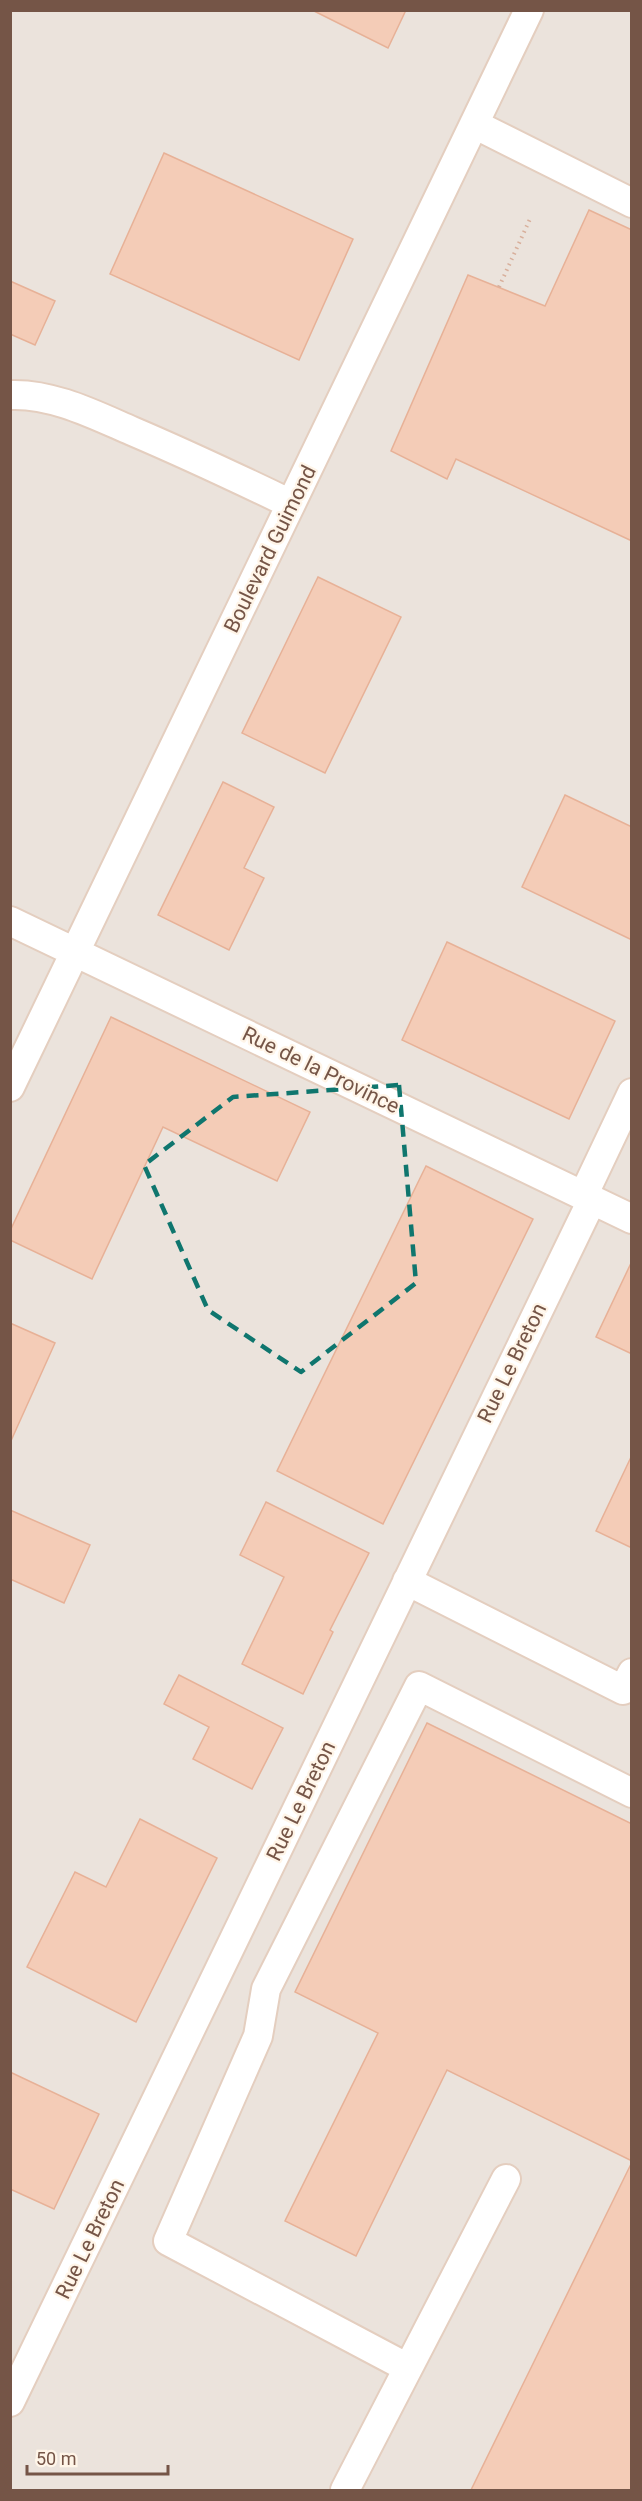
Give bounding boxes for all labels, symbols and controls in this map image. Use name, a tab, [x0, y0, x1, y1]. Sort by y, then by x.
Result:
street label: Boulevard Guimond	[219, 462, 321, 636]
street label: Rue de la Province	[239, 1022, 403, 1118]
street label: Rue Le Breton	[473, 1299, 551, 1427]
street label: Rue Le Breton	[262, 1737, 340, 1865]
street label: Rue Le Breton	[51, 2175, 129, 2303]
scale bar	[27, 2438, 168, 2476]
text: 50 m	[36, 2448, 76, 2469]

